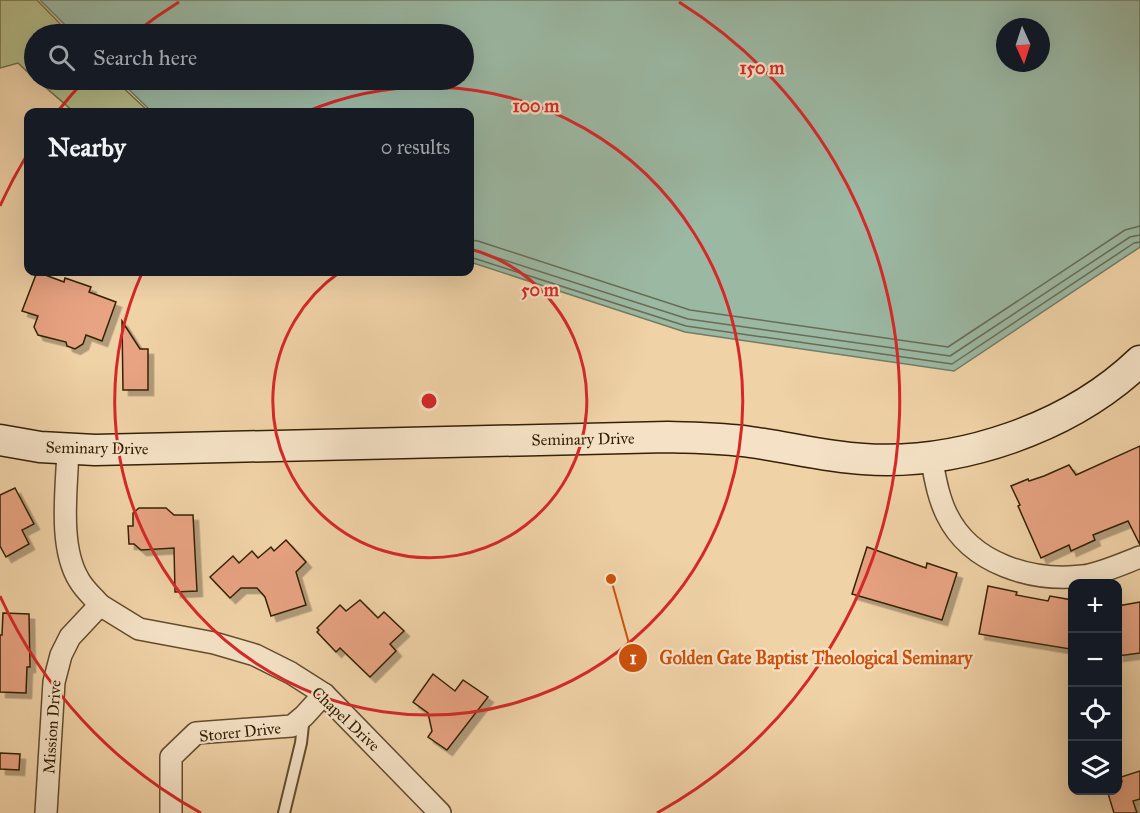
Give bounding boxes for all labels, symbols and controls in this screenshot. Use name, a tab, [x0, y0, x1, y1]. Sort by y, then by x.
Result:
north arrow	[996, 18, 1050, 72]
search box	[24, 24, 474, 90]
icon: search	[45, 41, 78, 74]
text: Search here	[93, 44, 197, 71]
text: 150 m	[740, 57, 785, 79]
text: 100 m	[513, 95, 560, 117]
text: Nearby	[48, 131, 126, 163]
text: 0 results	[381, 135, 450, 159]
text: 50 m	[521, 279, 560, 301]
centre of rings	[419, 391, 439, 411]
street label: Seminary Drive	[531, 429, 635, 449]
street label: Seminary Drive	[45, 438, 149, 458]
map controls	[1068, 579, 1122, 795]
button: +	[1068, 579, 1122, 633]
button: −	[1068, 633, 1122, 687]
callout: Golden Gate Baptist Theological Seminary	[618, 640, 985, 676]
text: 1	[629, 647, 637, 669]
text: Golden Gate Baptist Theological Seminary	[660, 647, 974, 670]
street label: Mission Drive	[39, 679, 65, 775]
street label: Chapel Drive	[308, 683, 384, 755]
button: locate	[1068, 687, 1122, 741]
street label: Storer Drive	[198, 718, 282, 746]
button: layers	[1068, 741, 1122, 795]

